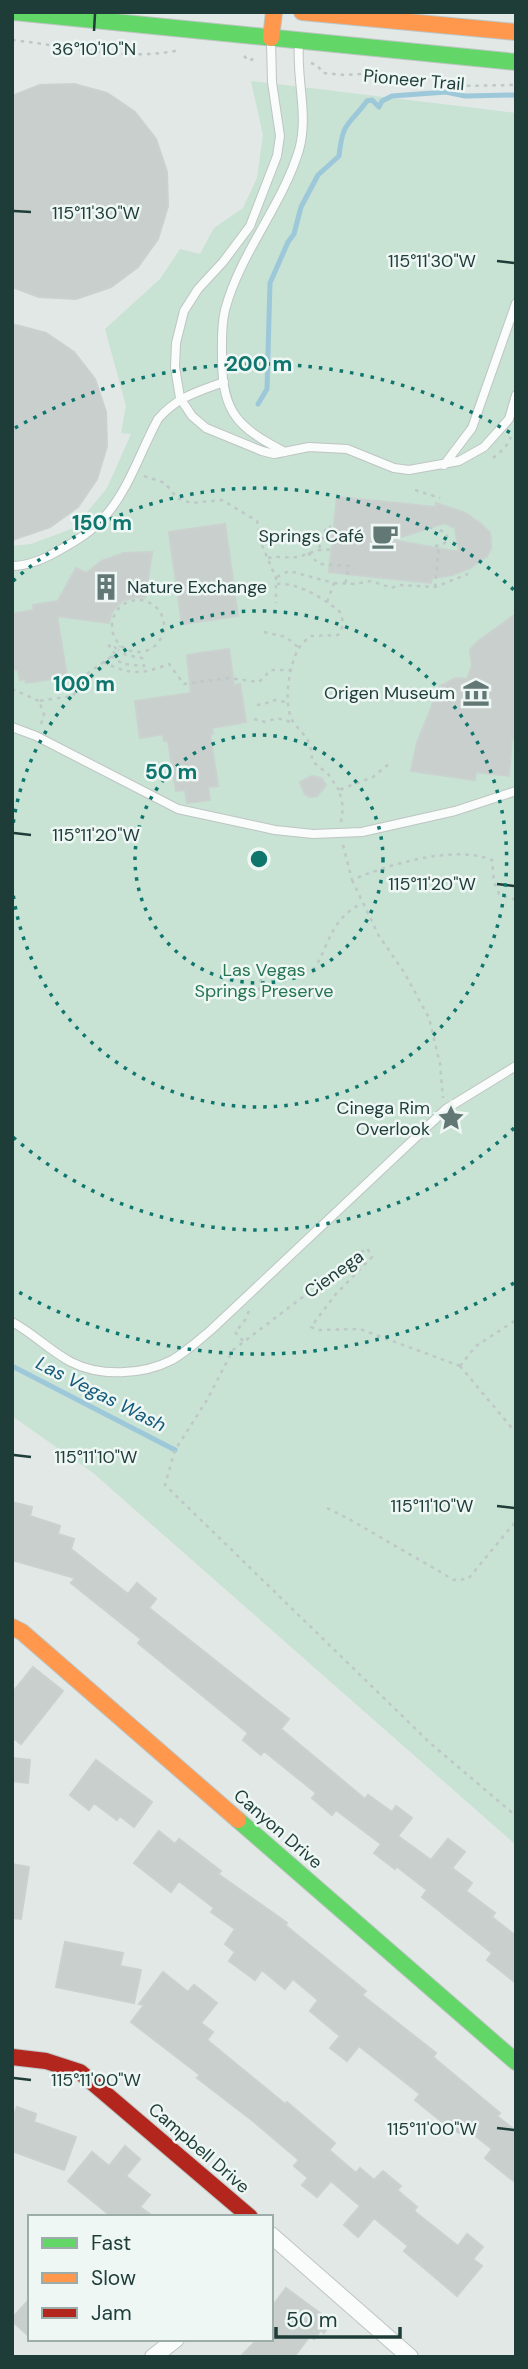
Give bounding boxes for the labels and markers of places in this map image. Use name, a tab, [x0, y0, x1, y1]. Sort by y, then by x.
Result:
cafe icon: Springs Café	[370, 521, 400, 551]
place label: Springs Café	[258, 524, 364, 548]
building icon: Nature Exchange	[91, 572, 121, 602]
place label: Nature Exchange	[127, 575, 267, 599]
museum icon: Origen Museum	[461, 678, 491, 708]
place label: Origen Museum	[324, 681, 455, 705]
centre of rings	[247, 847, 271, 871]
place label: Cinega Rim Overlook	[337, 1096, 430, 1141]
place icon: Cinega Rim Overlook	[436, 1103, 466, 1133]

